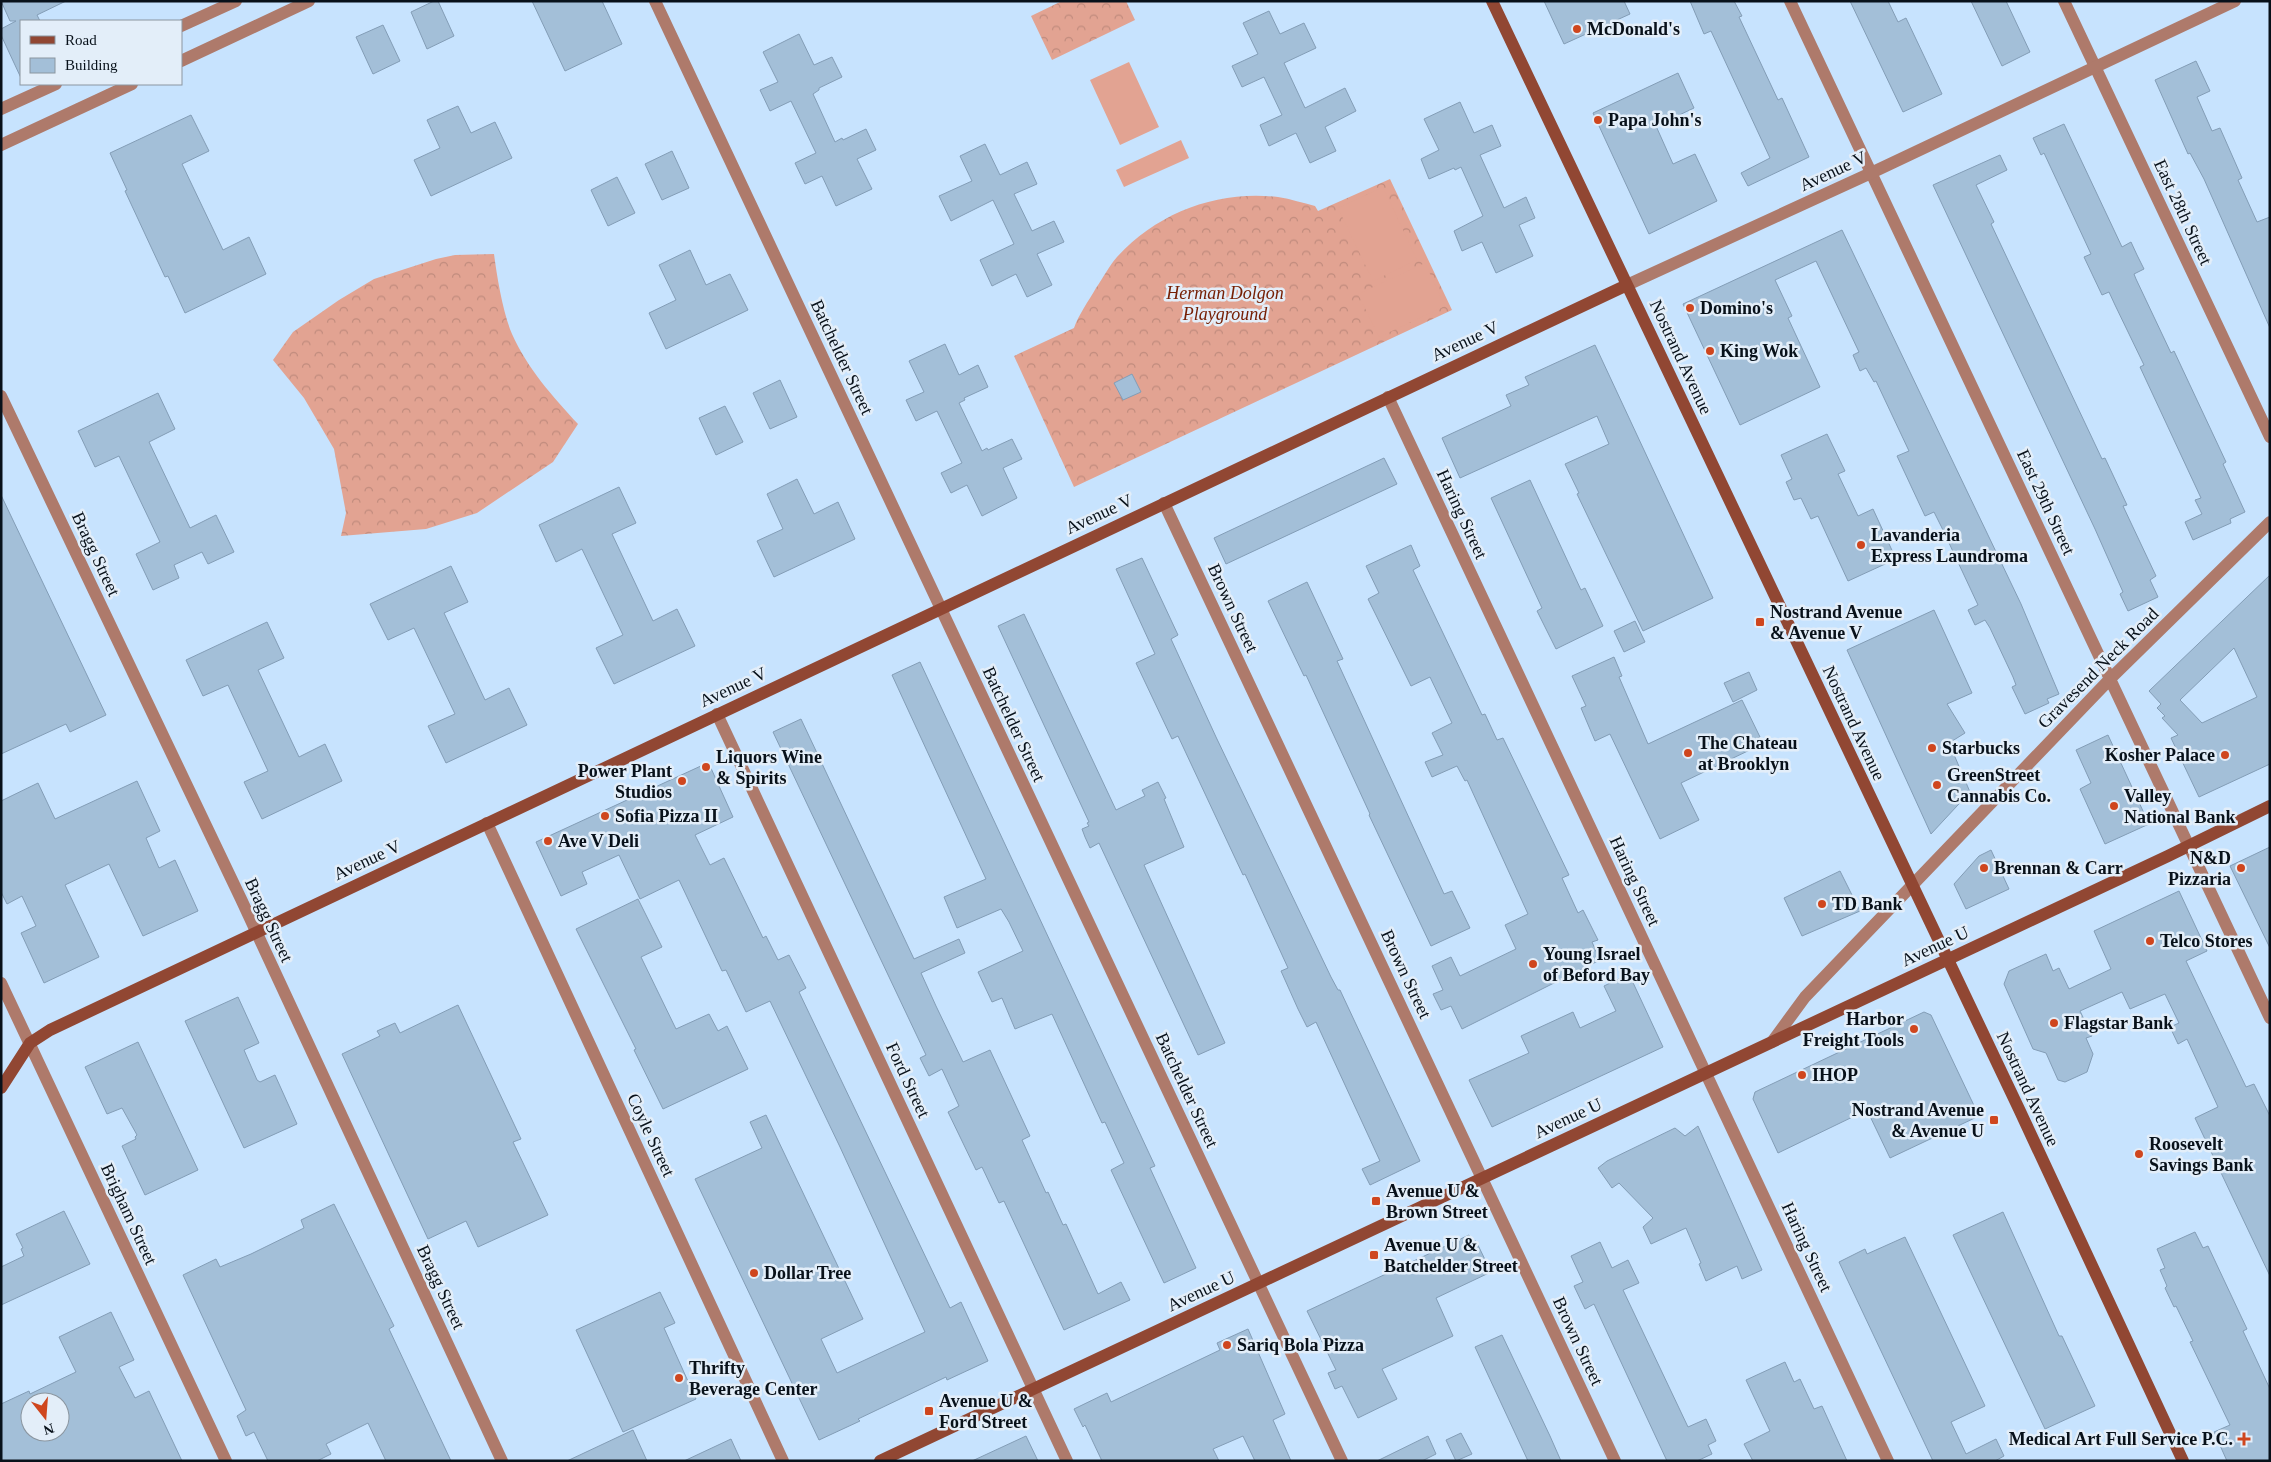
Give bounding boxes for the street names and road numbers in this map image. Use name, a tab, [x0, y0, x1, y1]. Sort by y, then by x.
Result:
street label: Avenue V	[1796, 147, 1870, 195]
street label: East 28th Street	[2150, 156, 2216, 268]
street label: Batchelder Street	[807, 296, 877, 418]
street label: Nostrand Avenue	[1646, 297, 1716, 417]
street label: Avenue V	[1428, 317, 1502, 365]
street label: East 29th Street	[2013, 446, 2079, 558]
street label: Haring Street	[1433, 466, 1491, 562]
street label: Avenue V	[1062, 490, 1136, 538]
street label: Bragg Street	[68, 509, 124, 599]
street label: Brown Street	[1204, 561, 1262, 655]
street label: Gravesend Neck Road	[2034, 604, 2162, 732]
street label: Avenue V	[696, 663, 770, 711]
street label: Batchelder Street	[979, 663, 1049, 785]
street label: Nostrand Avenue	[1819, 663, 1889, 783]
street label: Haring Street	[1606, 833, 1664, 929]
street label: Avenue V	[330, 836, 404, 884]
street label: Bragg Street	[241, 875, 297, 965]
street label: Avenue U	[1898, 922, 1972, 970]
street label: Brown Street	[1377, 927, 1435, 1021]
street label: Batchelder Street	[1152, 1029, 1222, 1151]
street label: Nostrand Avenue	[1993, 1029, 2063, 1149]
street label: Ford Street	[882, 1039, 934, 1121]
street label: Coyle Street	[623, 1090, 679, 1180]
street label: Avenue U	[1531, 1094, 1605, 1142]
street label: Brigham Street	[97, 1160, 161, 1268]
street label: Haring Street	[1778, 1199, 1836, 1295]
street label: Bragg Street	[413, 1242, 469, 1332]
street label: Avenue U	[1164, 1267, 1238, 1315]
street label: Brown Street	[1549, 1294, 1607, 1388]

